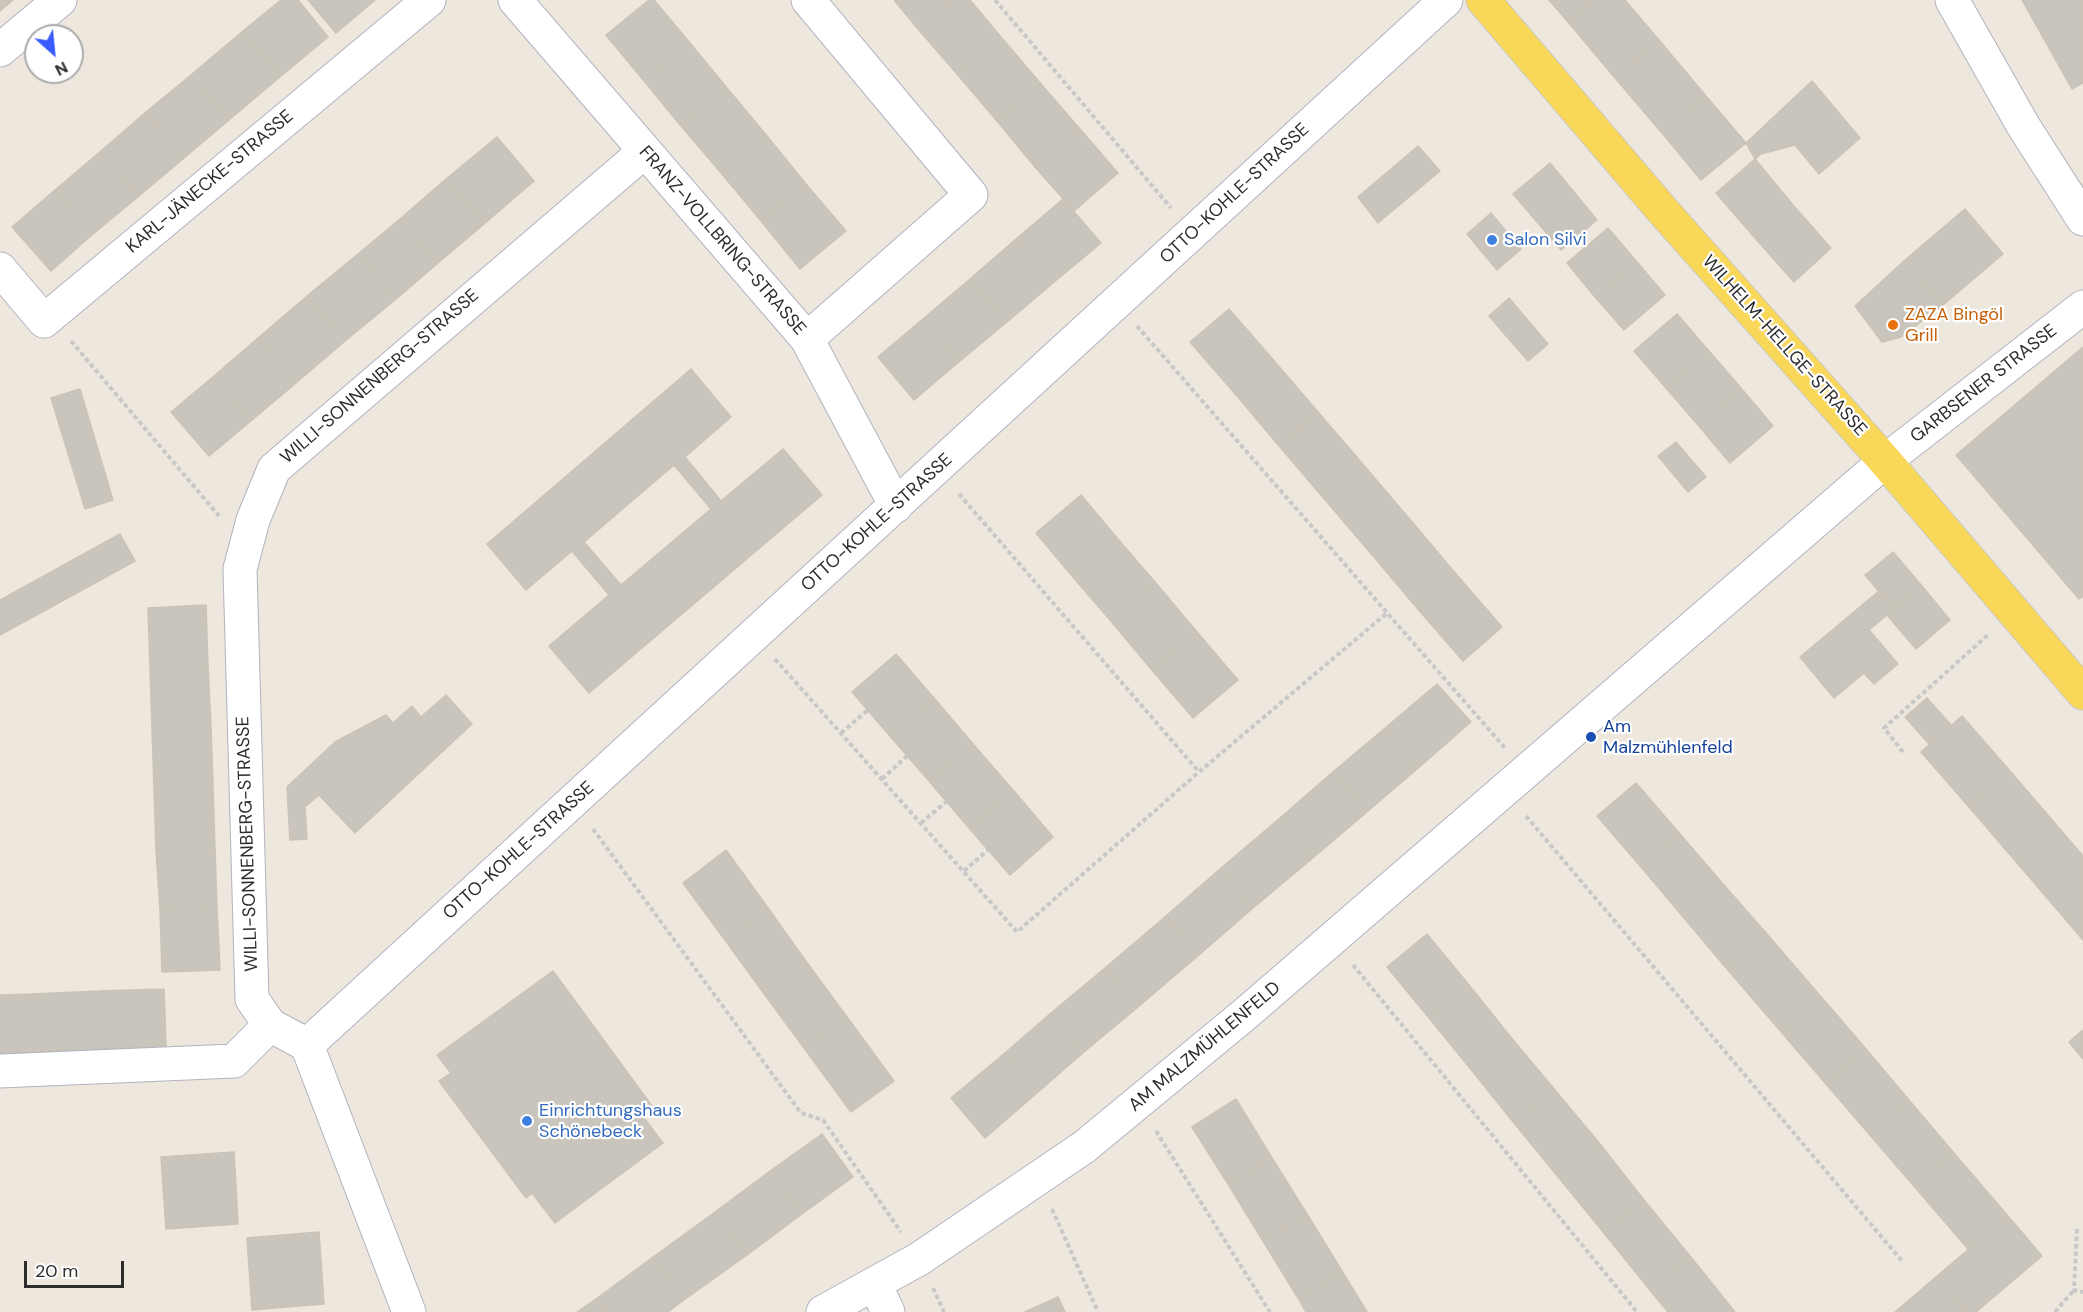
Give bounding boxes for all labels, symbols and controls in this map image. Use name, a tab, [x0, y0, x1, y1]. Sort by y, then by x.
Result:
north arrow	[24, 24, 84, 84]
text: N	[52, 57, 71, 81]
street label: KARL-JÄNECKE-STRASSE	[122, 106, 298, 258]
street label: OTTO-KOHLE-STRASSE	[1156, 119, 1314, 269]
street label: FRANZ-VOLLBRING-STRASSE	[634, 142, 810, 340]
place label: Salon Silvi	[1504, 229, 1587, 251]
marker: Salon Silvi	[1485, 233, 1499, 247]
street label: WILHELM-HELLGE-STRASSE	[1697, 251, 1871, 441]
street label: WILLI-SONNENBERG-STRASSE	[277, 285, 483, 469]
place label: ZAZA Bingöl Grill	[1905, 304, 2003, 346]
marker: ZAZA Bingöl Grill	[1886, 318, 1900, 332]
street label: GARBSENER STRASSE	[1907, 320, 2061, 448]
street label: OTTO-KOHLE-STRASSE	[797, 449, 957, 597]
street label: WILLI-SONNENBERG-STRASSE	[233, 716, 263, 972]
place label: Am Malzmühlenfeld	[1603, 716, 1733, 758]
marker: Am Malzmühlenfeld	[1584, 730, 1598, 744]
street label: OTTO-KOHLE-STRASSE	[439, 777, 599, 925]
street label: AM MALZMÜHLENFELD	[1125, 977, 1285, 1117]
place label: Einrichtungshaus Schönebeck	[539, 1100, 682, 1142]
marker: Einrichtungshaus Schönebeck	[520, 1114, 534, 1128]
scale bar	[27, 1249, 128, 1287]
text: 20 m	[35, 1259, 78, 1283]

